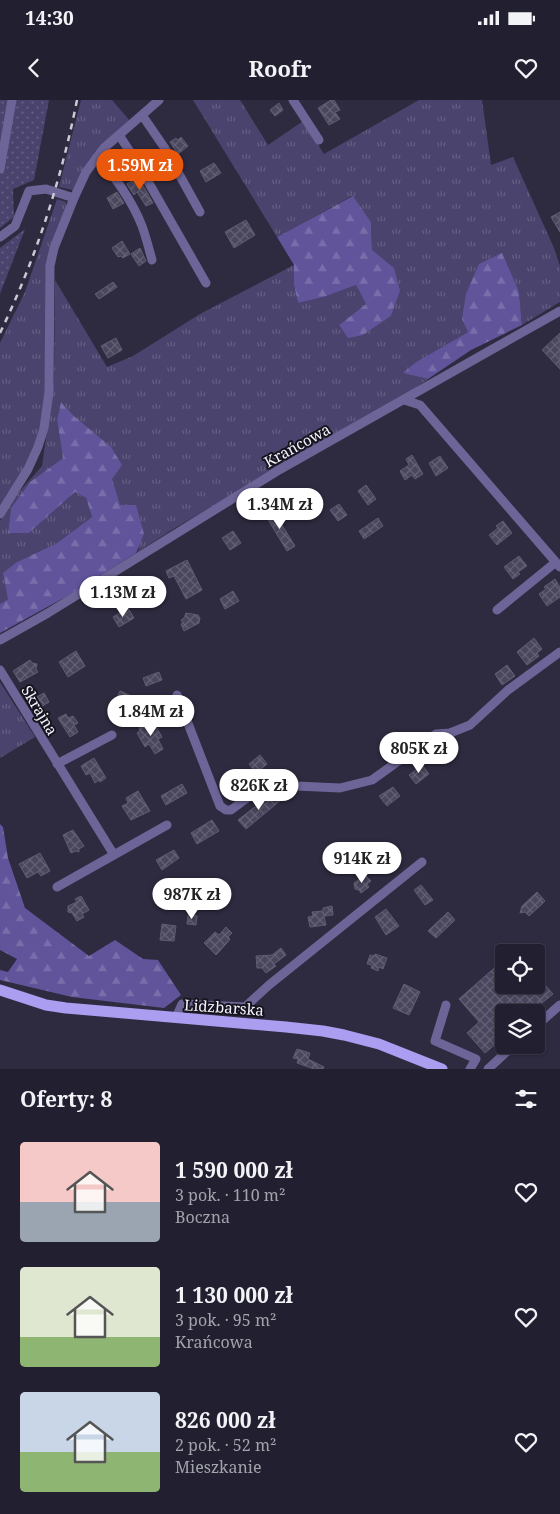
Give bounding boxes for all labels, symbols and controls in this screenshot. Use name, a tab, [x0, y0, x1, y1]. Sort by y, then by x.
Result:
text: 14:30	[25, 5, 74, 31]
text: Roofr	[248, 53, 312, 83]
icon: back	[20, 54, 48, 82]
icon: heart	[512, 54, 540, 82]
pin: 1.59M zł	[88, 148, 192, 191]
text: 1.59M zł	[107, 154, 173, 176]
street label: Krańcowa	[260, 419, 334, 471]
pin: 1.34M zł	[228, 488, 332, 530]
text: 1.34M zł	[247, 493, 313, 515]
pin: 1.13M zł	[71, 576, 175, 618]
text: 1.13M zł	[90, 581, 156, 603]
street label: Skrajna	[17, 681, 63, 739]
pin: 1.84M zł	[99, 694, 203, 737]
text: 1.84M zł	[118, 700, 184, 722]
pin: 805K zł	[373, 732, 465, 774]
text: 805K zł	[390, 737, 448, 759]
pin: 826K zł	[213, 768, 305, 811]
text: 826K zł	[230, 774, 288, 796]
pin: 914K zł	[316, 842, 408, 884]
text: 914K zł	[333, 847, 391, 869]
pin: 987K zł	[146, 878, 238, 920]
text: 987K zł	[163, 883, 221, 905]
map controls	[495, 944, 545, 1054]
button: locate	[495, 944, 545, 994]
street label: Lidzbarska	[184, 994, 264, 1020]
button: layers	[495, 1004, 545, 1054]
text: Oferty: 8	[20, 1085, 112, 1113]
icon: filters	[512, 1085, 540, 1113]
text: 1 590 000 zł	[175, 1156, 293, 1184]
icon: home	[60, 1162, 120, 1222]
icon: heart	[512, 1178, 540, 1206]
text: 3 pok. · 110 m²	[175, 1184, 285, 1206]
text: Boczna	[175, 1206, 230, 1228]
text: 1 130 000 zł	[175, 1281, 293, 1309]
icon: home	[60, 1287, 120, 1347]
icon: heart	[512, 1303, 540, 1331]
text: 3 pok. · 95 m²	[175, 1309, 276, 1331]
text: Krańcowa	[175, 1331, 253, 1353]
text: 826 000 zł	[175, 1406, 276, 1434]
icon: home	[60, 1412, 120, 1472]
icon: heart	[512, 1428, 540, 1456]
text: 2 pok. · 52 m²	[175, 1434, 276, 1456]
text: Mieszkanie	[175, 1456, 261, 1478]

